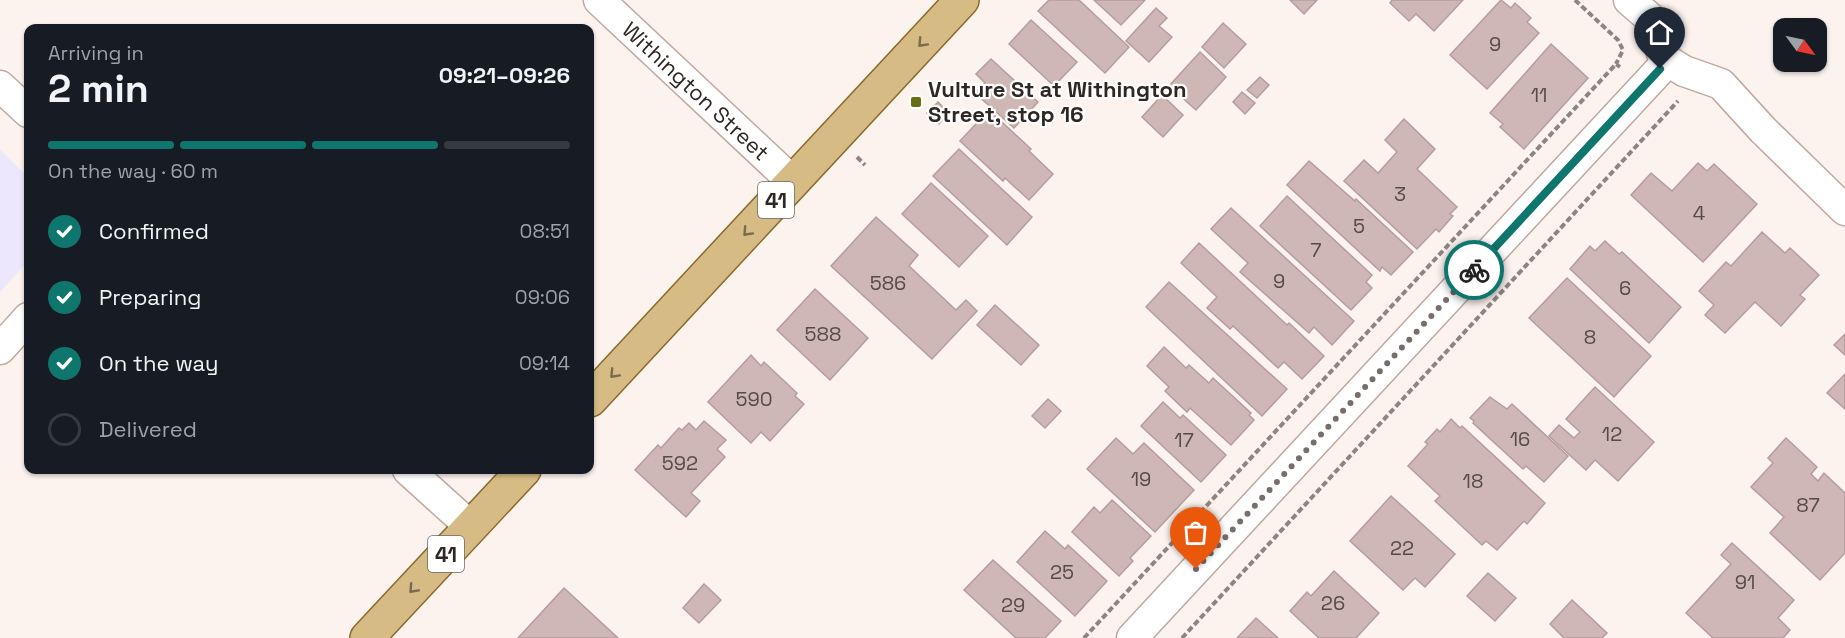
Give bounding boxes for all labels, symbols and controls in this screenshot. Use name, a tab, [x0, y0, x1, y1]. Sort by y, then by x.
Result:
pin	[1634, 7, 1685, 69]
street label: Withington Street	[617, 16, 775, 166]
icon: home	[1643, 16, 1676, 49]
north arrow	[1773, 18, 1827, 72]
map controls	[1773, 18, 1827, 72]
house number: 9	[1489, 31, 1501, 57]
one-way arrow	[919, 35, 930, 46]
text: Arriving in	[48, 40, 144, 66]
text: 09:21–09:26	[439, 61, 570, 89]
text: 2 min	[48, 64, 149, 113]
place label: Vulture St at Withington Street, stop 16	[928, 75, 1187, 128]
house number: 11	[1531, 82, 1547, 108]
marker: Vulture St at Withington Street, stop 16	[909, 95, 923, 109]
text: On the way · 60 m	[48, 158, 218, 184]
house number: 3	[1394, 181, 1406, 207]
road number: 41	[758, 182, 794, 218]
house number: 4	[1693, 200, 1705, 226]
house number: 5	[1353, 213, 1365, 239]
icon: check	[48, 215, 81, 248]
text: Confirmed	[99, 217, 209, 245]
text: 08:51	[520, 218, 570, 244]
one-way arrow	[743, 224, 754, 235]
house number: 7	[1310, 237, 1322, 263]
courier	[1444, 240, 1504, 300]
icon: bike	[1458, 254, 1491, 287]
house number: 9	[1273, 268, 1285, 294]
house number: 586	[870, 270, 906, 296]
house number: 6	[1619, 275, 1631, 301]
icon: check	[48, 281, 81, 314]
text: Preparing	[99, 283, 201, 311]
text: 09:06	[515, 284, 570, 310]
house number: 588	[805, 321, 841, 347]
house number: 8	[1584, 324, 1596, 350]
icon: check	[48, 347, 81, 380]
text: On the way	[99, 349, 218, 377]
text: 09:14	[519, 350, 570, 376]
one-way arrow	[610, 367, 621, 378]
house number: 590	[735, 386, 773, 412]
text: Delivered	[99, 415, 197, 443]
house number: 12	[1602, 421, 1622, 447]
house number: 16	[1510, 426, 1530, 452]
house number: 17	[1174, 427, 1194, 453]
house number: 592	[662, 450, 698, 476]
house number: 19	[1131, 466, 1151, 492]
house number: 18	[1463, 468, 1483, 494]
house number: 87	[1796, 492, 1820, 518]
pin	[1170, 507, 1221, 569]
icon: bag	[1179, 516, 1212, 549]
house number: 22	[1390, 535, 1414, 561]
road number: 41	[428, 536, 464, 572]
house number: 25	[1050, 559, 1074, 585]
house number: 91	[1735, 569, 1755, 595]
one-way arrow	[409, 582, 420, 593]
house number: 26	[1321, 590, 1345, 616]
house number: 29	[1001, 592, 1025, 618]

